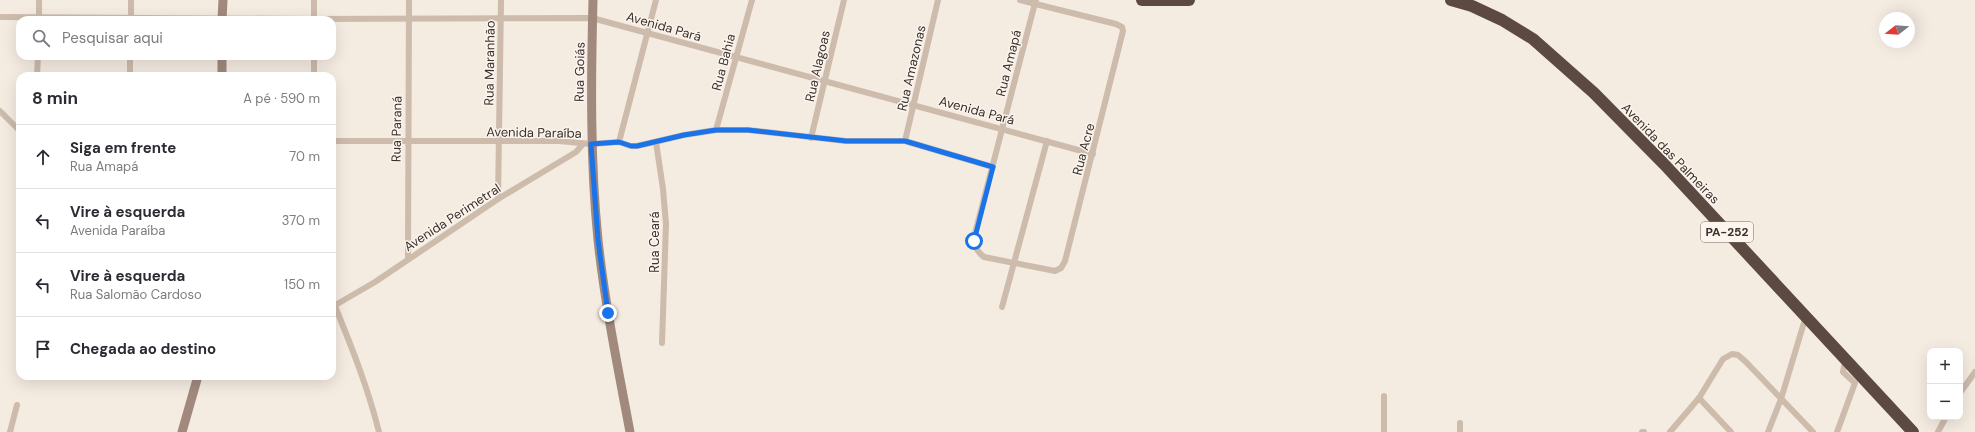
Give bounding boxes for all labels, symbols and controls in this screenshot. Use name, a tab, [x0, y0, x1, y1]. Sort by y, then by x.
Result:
street label: Avenida Pará	[624, 8, 703, 45]
north arrow	[1879, 12, 1915, 48]
search box	[16, 16, 336, 60]
street label: Rua Maranhão	[480, 20, 499, 106]
street label: Rua Amazonas	[893, 23, 930, 113]
icon: search	[30, 27, 52, 49]
text: Pesquisar aqui	[62, 28, 163, 48]
street label: Rua Amapá	[992, 28, 1025, 98]
street label: Rua Alagoas	[801, 29, 834, 103]
street label: Rua Bahia	[708, 32, 739, 92]
street label: Rua Goiás	[570, 42, 589, 102]
text: 8 min	[32, 87, 78, 109]
text: A pé · 590 m	[243, 90, 320, 107]
street label: Avenida Pará	[937, 92, 1016, 129]
street label: Rua Paraná	[387, 96, 406, 162]
street label: Avenida das Palmeiras	[1618, 99, 1723, 207]
street label: Rua Acre	[1068, 121, 1099, 177]
street label: Avenida Paraíba	[486, 123, 582, 142]
text: Siga em frente	[70, 138, 176, 158]
icon: ahead	[32, 146, 54, 168]
text: 70 m	[289, 148, 320, 165]
text: Rua Amapá	[70, 158, 138, 175]
street label: Avenida Perimetral	[401, 180, 504, 255]
text: Vire à esquerda	[70, 202, 185, 222]
icon: left	[32, 210, 54, 232]
street label: Rua Ceará	[646, 211, 663, 273]
text: 370 m	[282, 212, 320, 229]
text: Avenida Paraíba	[70, 222, 165, 239]
road number: PA-252	[1701, 222, 1753, 242]
route start	[965, 232, 983, 250]
text: Vire à esquerda	[70, 266, 185, 286]
icon: left	[32, 274, 54, 296]
text: 150 m	[284, 276, 320, 293]
text: Rua Salomão Cardoso	[70, 286, 202, 303]
route end	[599, 304, 617, 322]
icon: arrive	[32, 338, 54, 360]
text: Chegada ao destino	[70, 339, 216, 359]
map controls	[1927, 348, 1963, 420]
button: +	[1927, 348, 1963, 384]
button: −	[1927, 384, 1963, 420]

